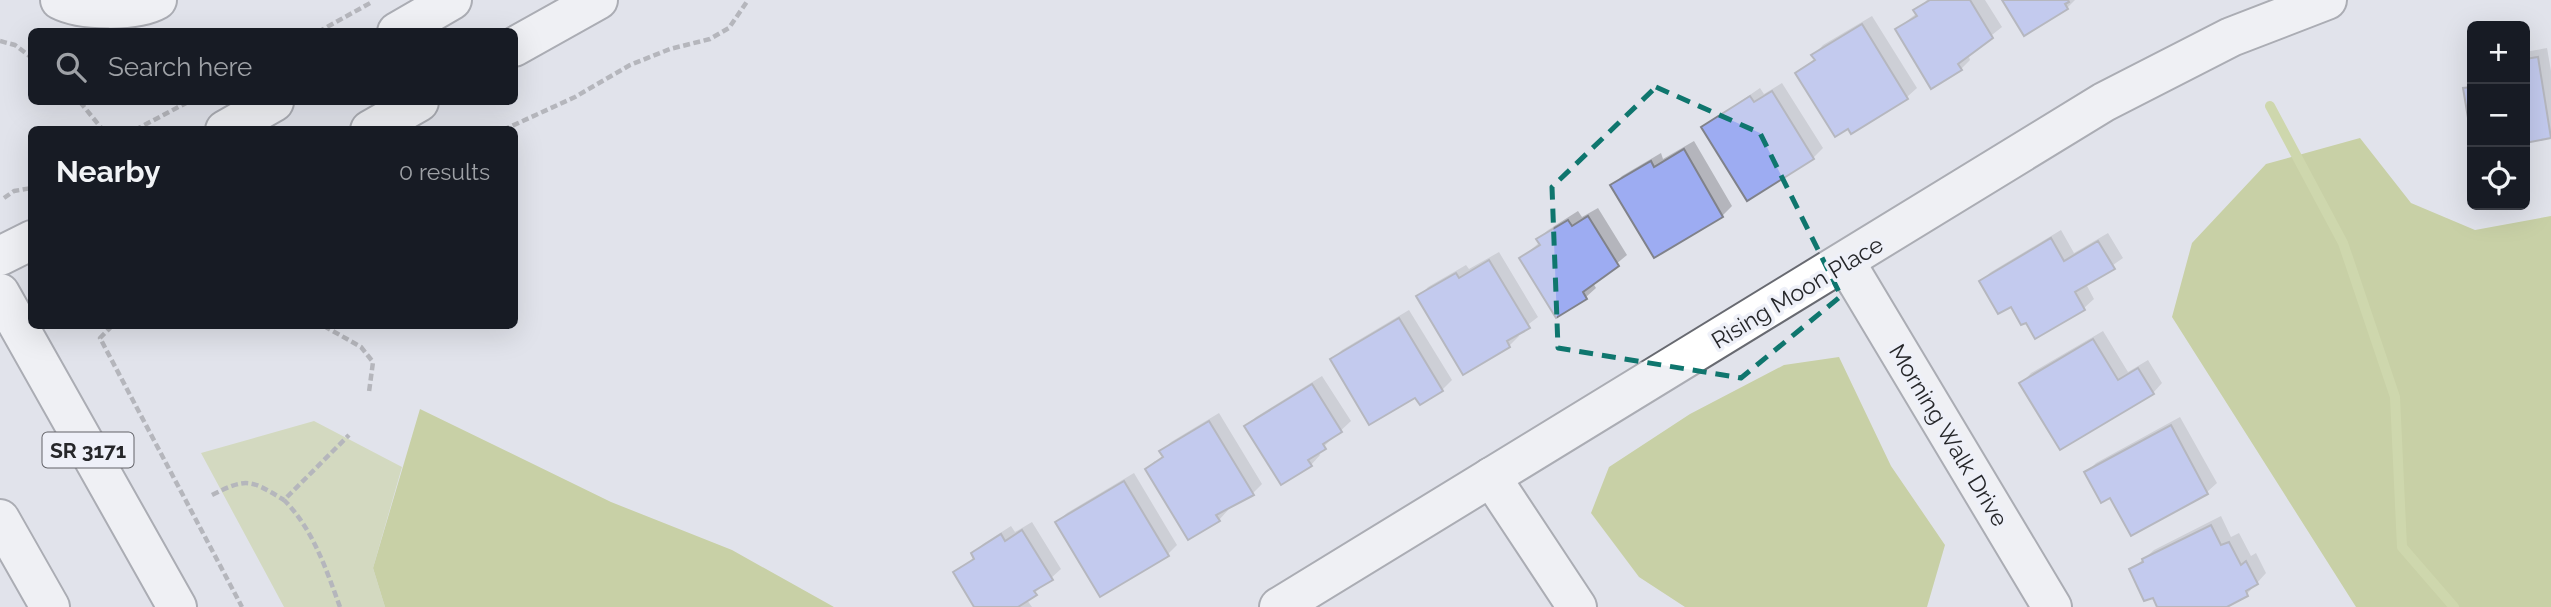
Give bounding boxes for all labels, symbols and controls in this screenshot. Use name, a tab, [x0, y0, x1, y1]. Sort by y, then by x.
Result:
map controls	[2467, 21, 2530, 210]
button: +	[2467, 21, 2530, 84]
search box	[28, 28, 518, 105]
icon: search	[52, 48, 90, 86]
text: Search here	[108, 52, 252, 82]
button: −	[2467, 84, 2530, 147]
button: locate	[2467, 147, 2530, 210]
text: Nearby	[56, 154, 160, 189]
text: 0 results	[399, 158, 490, 185]
street label: Rising Moon Place	[1706, 230, 1888, 354]
street label: Morning Walk Drive	[1884, 339, 2014, 531]
road number: SR 3171	[42, 433, 134, 468]

